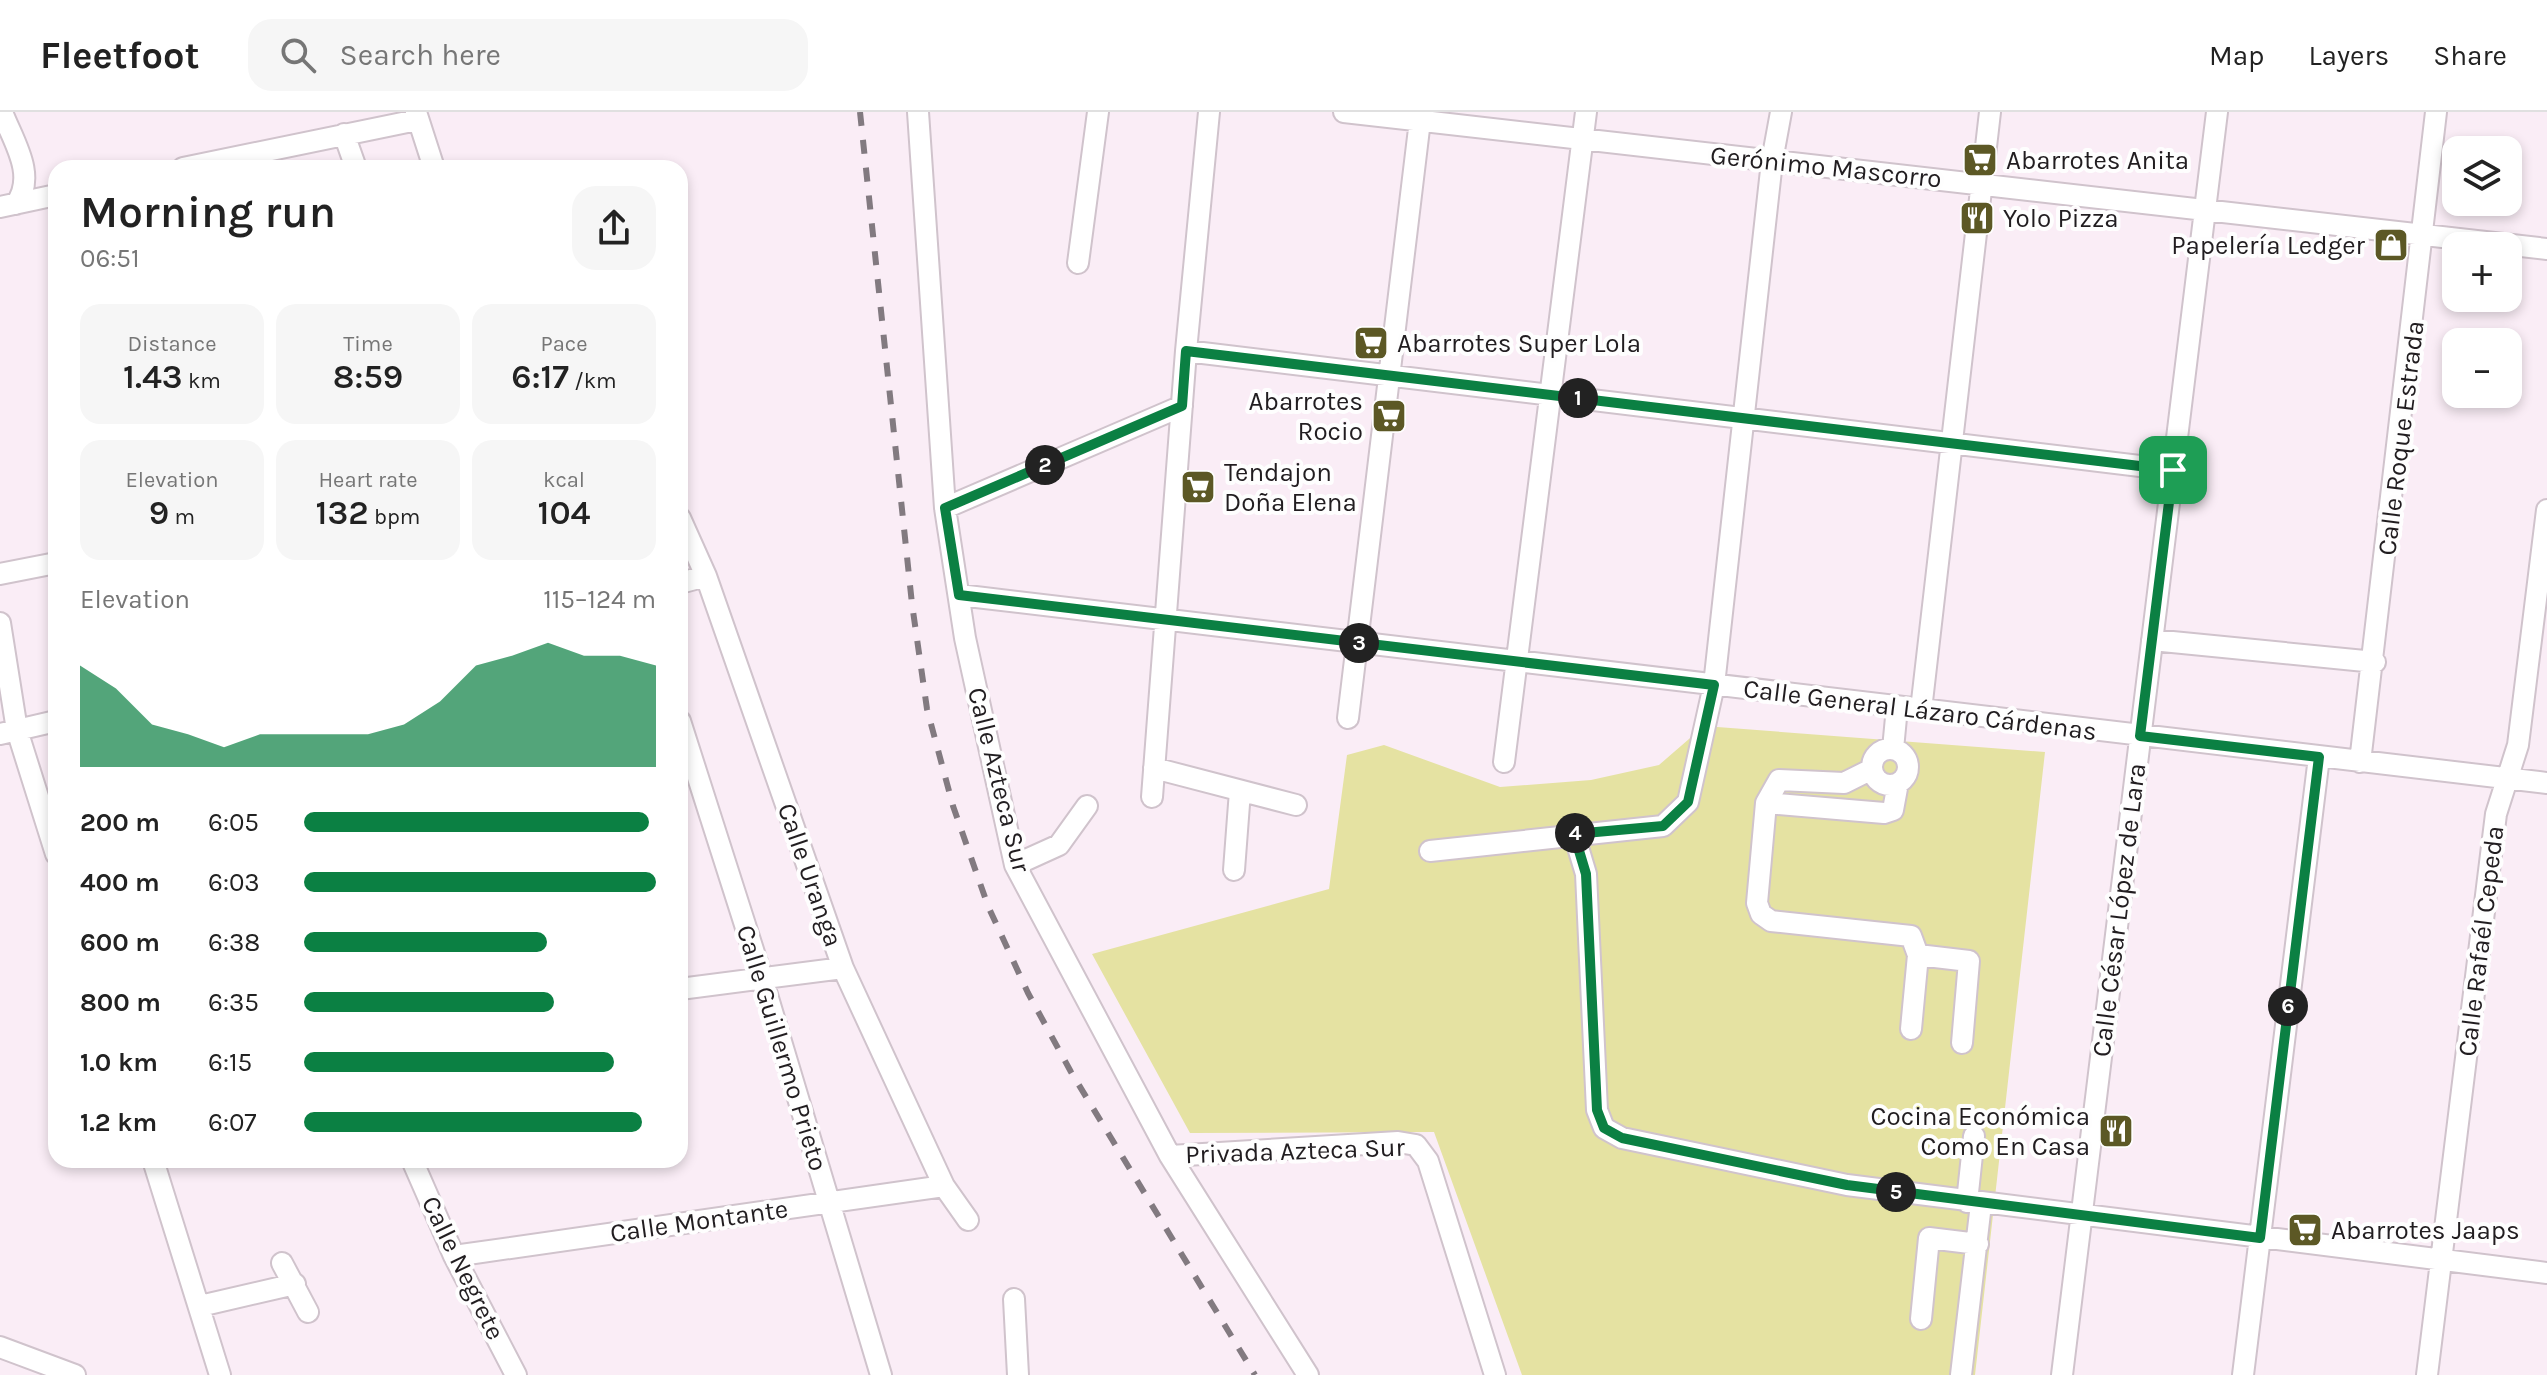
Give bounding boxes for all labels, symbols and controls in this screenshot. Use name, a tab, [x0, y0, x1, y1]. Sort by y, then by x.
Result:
search box	[248, 19, 808, 91]
text: Fleetfoot	[40, 33, 200, 78]
icon: search	[276, 33, 320, 77]
text: Search here	[340, 37, 501, 73]
text: Map	[2209, 39, 2264, 72]
text: Layers	[2308, 39, 2389, 72]
text: Share	[2433, 39, 2507, 72]
map controls	[2442, 136, 2522, 408]
button: layers	[2442, 136, 2522, 216]
street label: Gerónimo Mascorro	[1709, 139, 1943, 195]
supermarket icon: Abarrotes Anita	[1961, 141, 1999, 179]
place label: Abarrotes Anita	[2006, 145, 2189, 176]
button: share	[572, 186, 656, 270]
text: Morning run	[80, 187, 336, 238]
restaurant icon: Yolo Pizza	[1958, 199, 1996, 237]
place label: Yolo Pizza	[2003, 203, 2119, 234]
shop icon: Papelería Ledger	[2372, 226, 2410, 264]
place label: Papelería Ledger	[2171, 230, 2366, 261]
button: +	[2442, 232, 2522, 312]
text: 06:51	[80, 243, 140, 274]
street label: Calle Roque Estrada	[2371, 319, 2431, 557]
supermarket icon: Abarrotes Super Lola	[1352, 324, 1390, 362]
place label: Abarrotes Super Lola	[1397, 328, 1641, 359]
button: −	[2442, 328, 2522, 408]
text: Distance	[128, 331, 216, 357]
text: Time	[343, 331, 393, 357]
text: Pace	[541, 331, 587, 357]
text: 1.43	[123, 357, 183, 397]
text: 8:59	[333, 357, 403, 397]
text: 6:17	[511, 357, 569, 397]
text: km	[183, 368, 221, 394]
text: /km	[569, 368, 617, 394]
pin: 1	[1558, 378, 1598, 418]
text: 1	[1574, 385, 1582, 411]
place label: Abarrotes Rocio	[1249, 386, 1363, 447]
supermarket icon: Abarrotes Rocio	[1370, 397, 1408, 435]
pin	[2139, 436, 2207, 504]
pin: 2	[1025, 445, 1065, 485]
icon: arrive	[2151, 448, 2195, 492]
text: 2	[1038, 452, 1052, 478]
place label: Tendajon Doña Elena	[1224, 457, 1357, 518]
text: Elevation	[125, 467, 219, 493]
text: Heart rate	[318, 467, 418, 493]
text: kcal	[543, 467, 585, 493]
supermarket icon: Tendajon Doña Elena	[1179, 468, 1217, 506]
text: 9	[149, 493, 169, 533]
text: 132	[316, 493, 369, 533]
text: 104	[538, 493, 590, 533]
text: m	[169, 504, 195, 530]
text: bpm	[369, 504, 420, 530]
text: Elevation	[80, 584, 190, 615]
text: 115–124 m	[543, 584, 656, 615]
pin: 3	[1339, 623, 1379, 663]
text: 3	[1352, 630, 1366, 656]
street label: Calle General Lázaro Cárdenas	[1742, 673, 2098, 747]
street label: Calle Azteca Sur	[961, 684, 1037, 876]
street label: Calle César López de Lara	[2086, 761, 2152, 1059]
street label: Calle Uranga	[771, 799, 849, 951]
text: 200 m	[80, 807, 160, 838]
text: 6:05	[208, 807, 259, 838]
pin: 4	[1555, 813, 1595, 853]
text: 4	[1568, 820, 1582, 846]
street label: Calle Rafaél Cepeda	[2451, 824, 2511, 1058]
text: 400 m	[80, 867, 160, 898]
text: 6:03	[208, 867, 260, 898]
street label: Calle Guillermo Prieto	[730, 921, 834, 1175]
text: 600 m	[80, 927, 160, 958]
text: 6:38	[208, 927, 260, 958]
pin: 6	[2268, 986, 2308, 1026]
text: 800 m	[80, 987, 161, 1018]
text: 6:35	[208, 987, 259, 1018]
text: 6	[2281, 993, 2295, 1019]
text: 1.0 km	[80, 1047, 158, 1078]
text: 6:15	[208, 1047, 252, 1078]
place label: Cocina Económica Como En Casa	[1871, 1101, 2090, 1162]
text: 1.2 km	[80, 1107, 157, 1138]
text: 6:07	[208, 1107, 257, 1138]
restaurant icon: Cocina Económica Como En Casa	[2097, 1112, 2135, 1150]
street label: Privada Azteca Sur	[1185, 1132, 1406, 1170]
pin: 5	[1876, 1172, 1916, 1212]
text: 5	[1890, 1179, 1902, 1205]
street label: Calle Negrete	[415, 1191, 511, 1345]
street label: Calle Montante	[608, 1193, 790, 1249]
supermarket icon: Abarrotes Jaaps	[2286, 1211, 2324, 1249]
place label: Abarrotes Jaaps	[2331, 1215, 2520, 1246]

